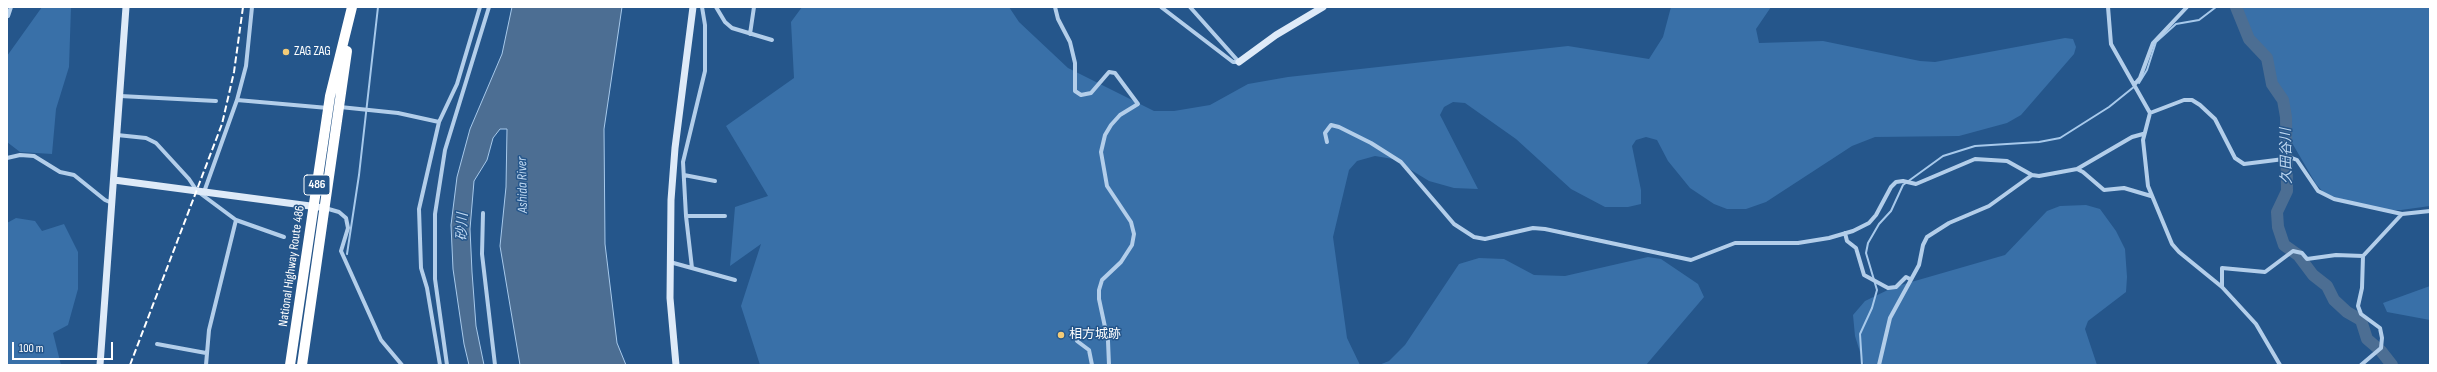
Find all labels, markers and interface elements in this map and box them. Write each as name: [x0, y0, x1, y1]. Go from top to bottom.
place label: ZAG ZAG: [294, 44, 331, 60]
marker: ZAG ZAG: [281, 47, 291, 57]
water label: 久田谷川: [2278, 128, 2296, 184]
water label: Ashida River: [514, 157, 532, 213]
road number: 486: [304, 175, 330, 195]
street label: National Highway Route 486: [276, 204, 308, 328]
water label: 砂川: [454, 213, 472, 241]
place label: 相方城跡: [1069, 327, 1121, 343]
marker: 相方城跡: [1056, 330, 1066, 340]
scale bar: [14, 334, 115, 360]
text: 100 m: [19, 341, 44, 356]

